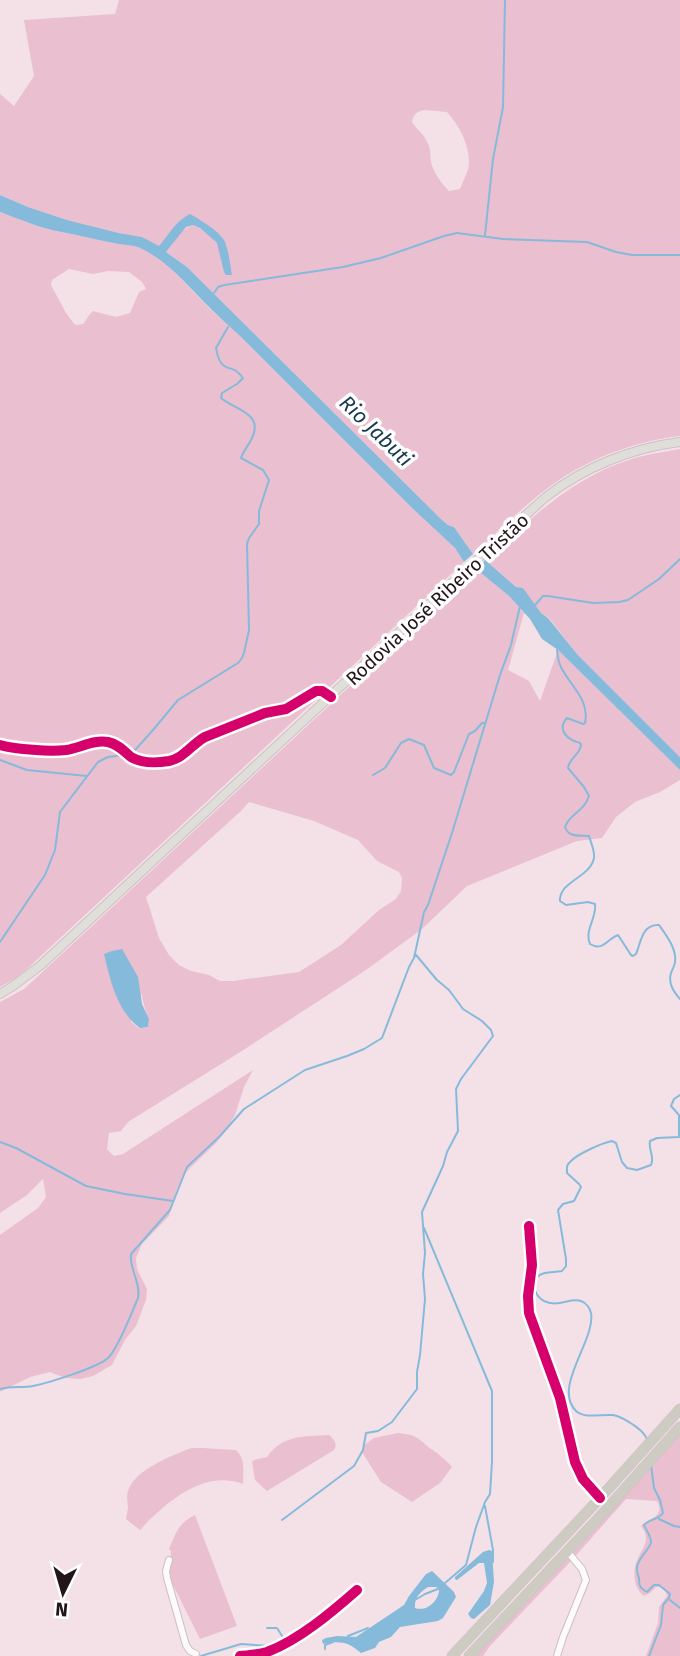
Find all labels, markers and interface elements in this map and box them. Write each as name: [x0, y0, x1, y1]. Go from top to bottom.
water label: Rio Jabuti: [334, 390, 418, 472]
street label: Rodovia José Ribeiro Tristão: [341, 509, 534, 690]
north arrow: [28, 1558, 98, 1628]
text: N: [54, 1597, 69, 1621]

